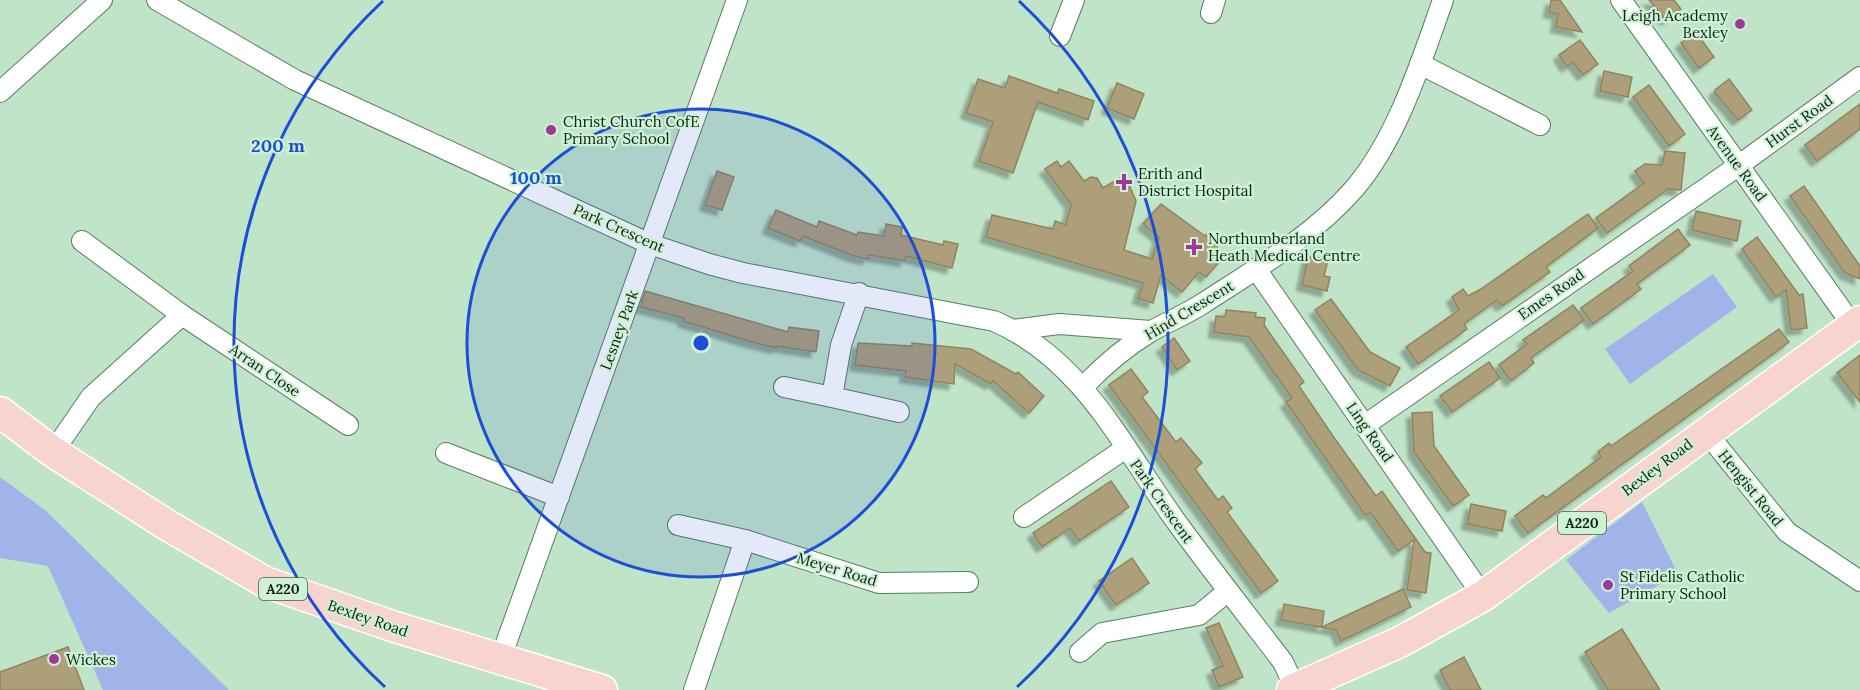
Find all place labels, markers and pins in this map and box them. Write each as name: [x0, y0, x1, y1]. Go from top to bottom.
place label: Leigh Academy Bexley: [1622, 6, 1728, 42]
marker: Leigh Academy Bexley: [1733, 17, 1747, 31]
place label: Christ Church CofE Primary School: [563, 112, 700, 148]
marker: Christ Church CofE Primary School: [544, 123, 558, 137]
place label: Erith and District Hospital: [1138, 164, 1253, 200]
marker: Erith and District Hospital: [1115, 173, 1133, 191]
place label: Northumberland Heath Medical Centre: [1208, 229, 1360, 265]
marker: Northumberland Heath Medical Centre: [1185, 238, 1203, 256]
centre of rings: [691, 333, 711, 353]
place label: St Fidelis Catholic Primary School: [1620, 567, 1745, 603]
marker: St Fidelis Catholic Primary School: [1601, 578, 1615, 592]
place label: Wickes: [66, 650, 116, 669]
marker: Wickes: [47, 652, 61, 666]

